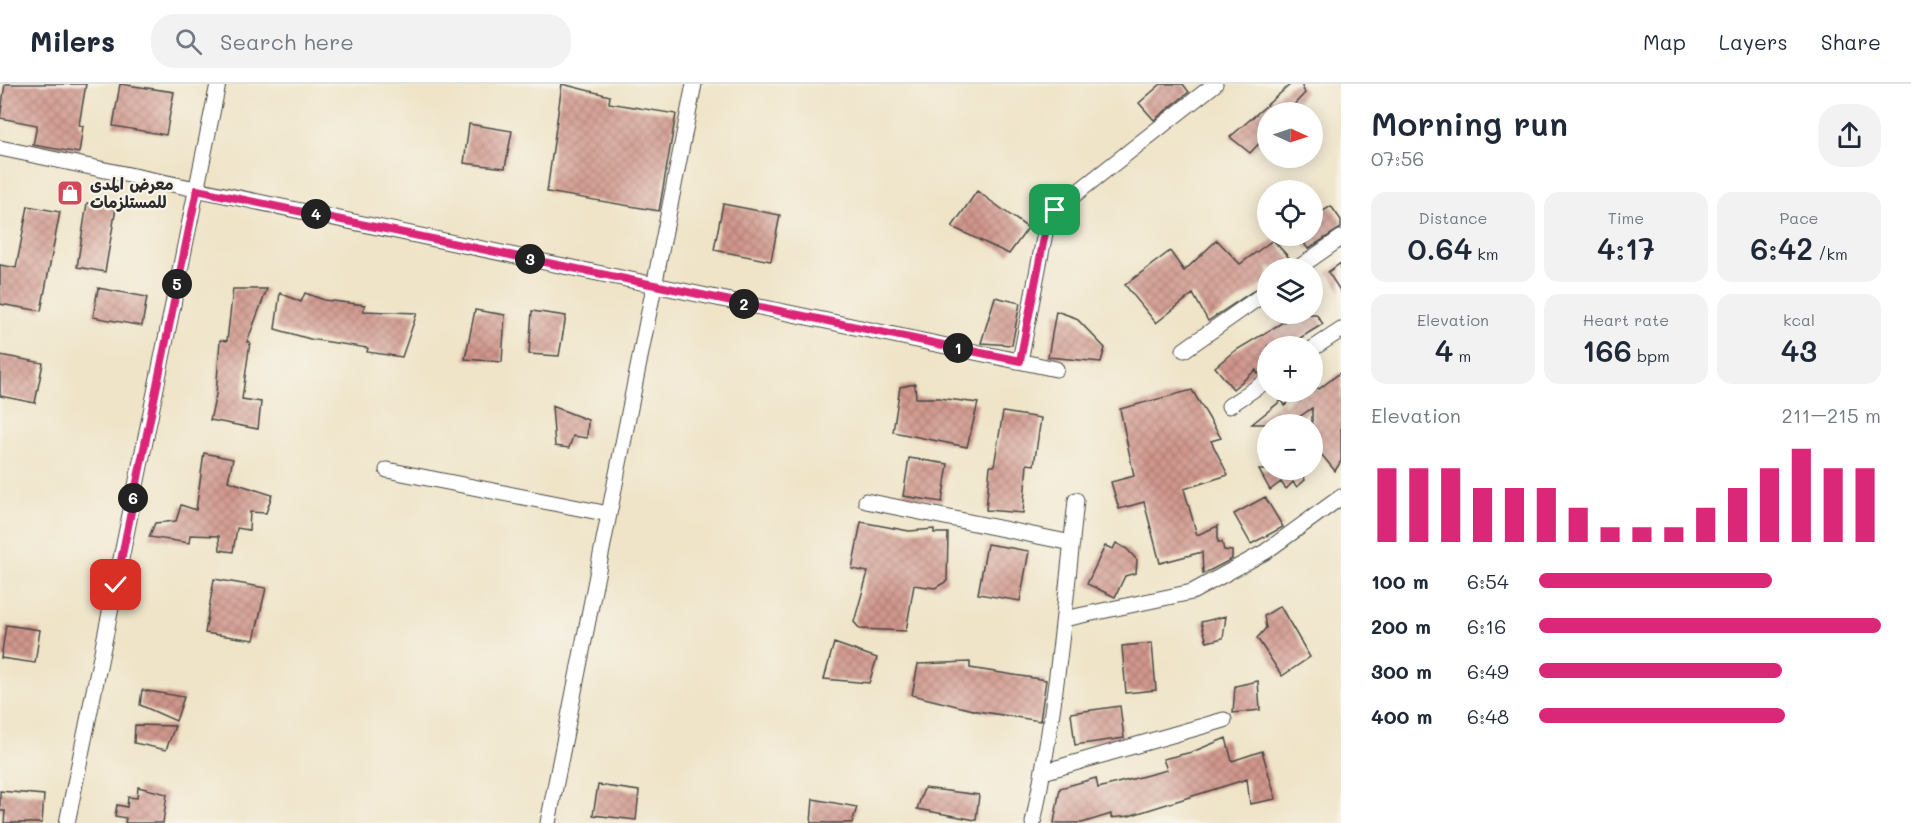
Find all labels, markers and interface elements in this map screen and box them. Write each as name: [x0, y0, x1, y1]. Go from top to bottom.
search box: [151, 14, 571, 68]
text: Milers: [30, 23, 115, 59]
icon: search: [172, 25, 205, 58]
text: Search here: [220, 27, 354, 56]
text: Map: [1643, 28, 1686, 55]
text: Layers: [1719, 28, 1788, 55]
text: Share: [1821, 28, 1881, 55]
text: Morning run: [1371, 101, 1568, 144]
north arrow: [1257, 102, 1323, 168]
map controls: [1257, 102, 1323, 480]
button: share: [1818, 104, 1881, 167]
text: 07:56: [1371, 145, 1424, 171]
place label: معرض المدى للمستلزمات: [90, 173, 173, 212]
shop icon: معرض المدى للمستلزمات: [55, 178, 85, 208]
button: locate: [1257, 180, 1323, 246]
pin: [1029, 184, 1080, 235]
icon: arrive: [1038, 193, 1071, 226]
pin: 4: [301, 199, 331, 229]
text: 4: [311, 203, 321, 224]
text: Distance: [1419, 207, 1487, 228]
text: Time: [1608, 207, 1644, 228]
text: Pace: [1779, 207, 1819, 228]
text: 0.64: [1407, 228, 1472, 268]
text: 4:17: [1597, 228, 1655, 268]
text: 6:42: [1750, 228, 1813, 268]
text: km: [1472, 243, 1499, 264]
text: /km: [1813, 243, 1848, 264]
pin: 3: [515, 244, 545, 274]
text: 3: [525, 248, 535, 269]
button: layers: [1257, 258, 1323, 324]
pin: 5: [162, 269, 192, 299]
text: 5: [172, 273, 182, 294]
pin: 2: [729, 289, 759, 319]
text: 2: [740, 293, 748, 314]
text: Elevation: [1417, 309, 1489, 330]
text: Heart rate: [1583, 309, 1669, 330]
text: kcal: [1783, 309, 1815, 330]
text: 4: [1435, 330, 1453, 370]
text: 166: [1582, 330, 1632, 370]
text: 43: [1781, 330, 1817, 370]
pin: 1: [943, 333, 973, 363]
button: +: [1257, 336, 1323, 402]
text: 1: [954, 337, 962, 358]
text: m: [1453, 345, 1471, 366]
text: bpm: [1632, 345, 1670, 366]
text: Elevation: [1371, 402, 1461, 428]
text: 211–215 m: [1782, 402, 1881, 428]
button: −: [1257, 414, 1323, 480]
pin: 6: [118, 483, 148, 513]
text: 6: [128, 487, 138, 508]
pin: [90, 559, 141, 610]
icon: check: [99, 568, 132, 601]
text: 100 m: [1371, 568, 1429, 594]
text: 6:54: [1467, 568, 1509, 594]
text: 200 m: [1371, 613, 1431, 639]
text: 6:16: [1467, 613, 1506, 639]
text: 300 m: [1371, 658, 1432, 684]
text: 6:49: [1467, 658, 1509, 684]
text: 400 m: [1371, 703, 1432, 729]
text: 6:48: [1467, 703, 1509, 729]

